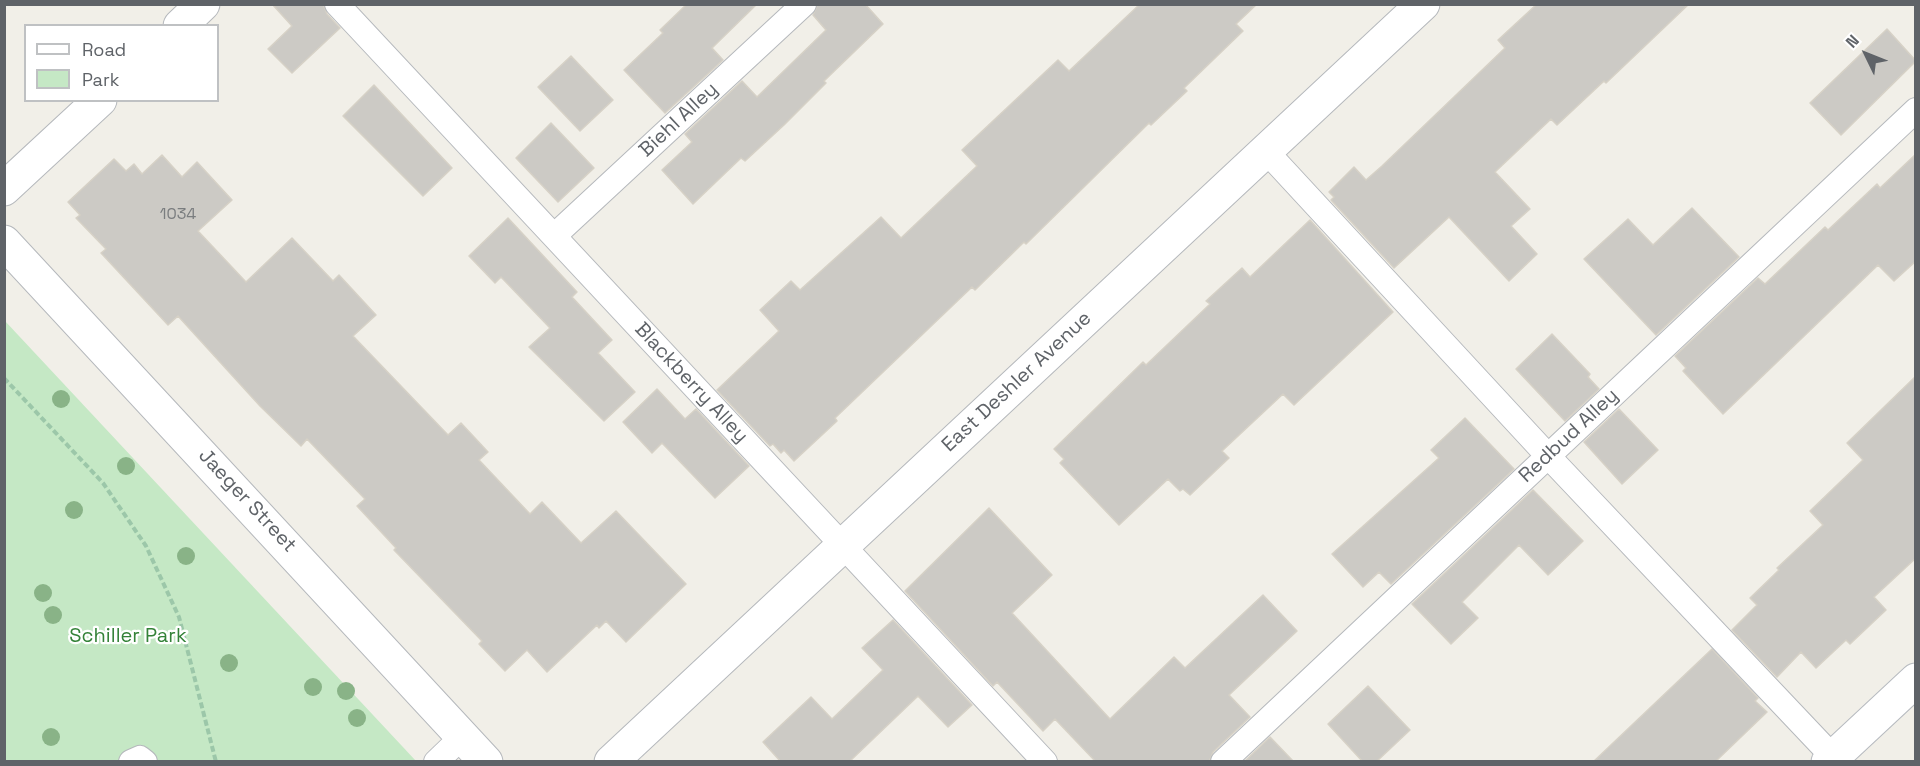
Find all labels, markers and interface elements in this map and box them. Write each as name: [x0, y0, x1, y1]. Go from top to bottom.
legend: [24, 24, 219, 102]
north arrow: [1836, 24, 1896, 84]
text: N: [1841, 30, 1864, 52]
text: Road: [82, 38, 126, 61]
text: Park: [82, 68, 119, 91]
street label: Biehl Alley: [635, 78, 723, 162]
house number: 1034: [160, 205, 196, 225]
street label: East Deshler Avenue: [937, 307, 1097, 457]
street label: Blackberry Alley: [629, 318, 753, 448]
street label: Redbud Alley: [1514, 384, 1624, 488]
street label: Jaeger Street: [193, 444, 301, 558]
park label: Schiller Park: [69, 625, 187, 649]

